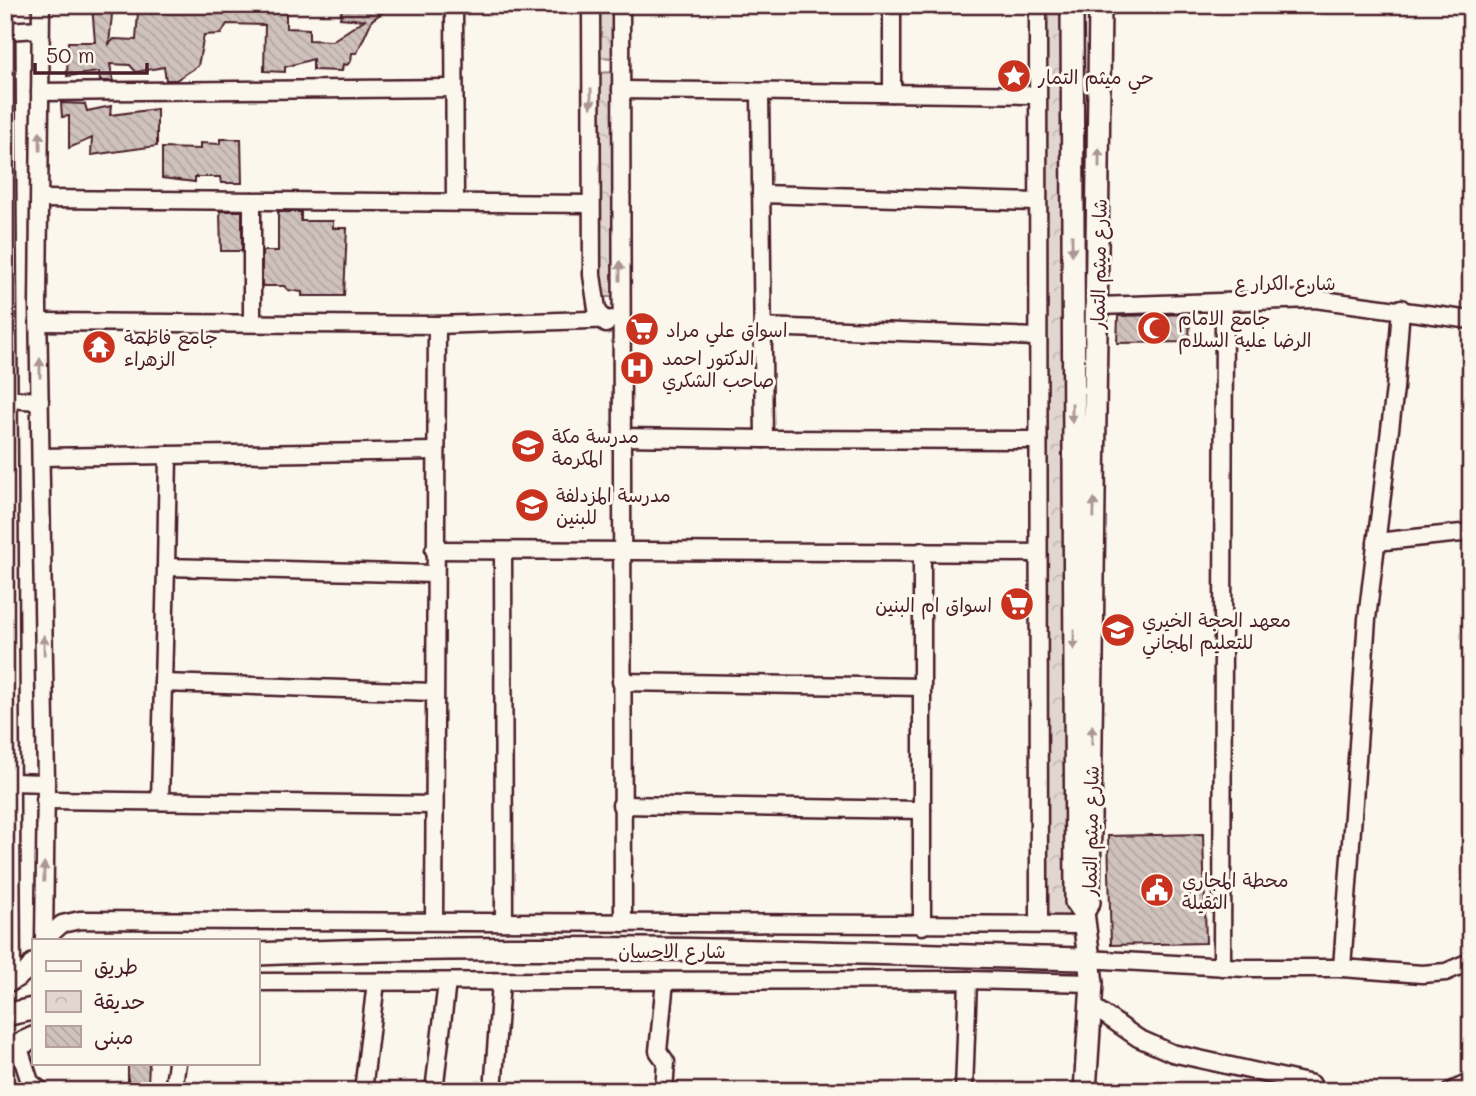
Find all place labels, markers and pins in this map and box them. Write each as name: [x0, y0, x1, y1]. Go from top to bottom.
place icon: حي ميثم التمار: [995, 57, 1033, 95]
place label: حي ميثم التمار: [1037, 64, 1154, 94]
place label: جامع الامام الرضا عليه السلام: [1178, 305, 1311, 355]
mosque icon: جامع الامام الرضا عليه السلام: [1135, 309, 1173, 347]
supermarket icon: اسواق علي مراد: [623, 310, 661, 348]
place label: اسواق علي مراد: [666, 317, 788, 347]
place label: جامع فاطمة الزهراء: [124, 324, 218, 371]
temple icon: جامع فاطمة الزهراء: [80, 328, 118, 366]
place label: الدكتور احمد صاحب الشكري: [662, 345, 774, 395]
hospital icon: الدكتور احمد صاحب الشكري: [618, 349, 656, 387]
place label: مدرسة مكة المكرمة: [552, 423, 639, 470]
school or university icon: مدرسة مكة المكرمة: [509, 427, 547, 465]
place label: مدرسة المزدلفة للبنين: [556, 482, 671, 529]
school or university icon: مدرسة المزدلفة للبنين: [513, 486, 551, 524]
supermarket icon: اسواق ام البنين: [998, 585, 1036, 623]
place label: اسواق ام البنين: [875, 592, 992, 620]
place label: معهد الحجة الخيري للتعليم المجاني: [1142, 607, 1291, 659]
school or university icon: معهد الحجة الخيري للتعليم المجاني: [1099, 611, 1137, 649]
place label: محطة المجاري الثقيلة: [1182, 867, 1288, 914]
public building icon: محطة المجاري الثقيلة: [1138, 871, 1176, 909]

